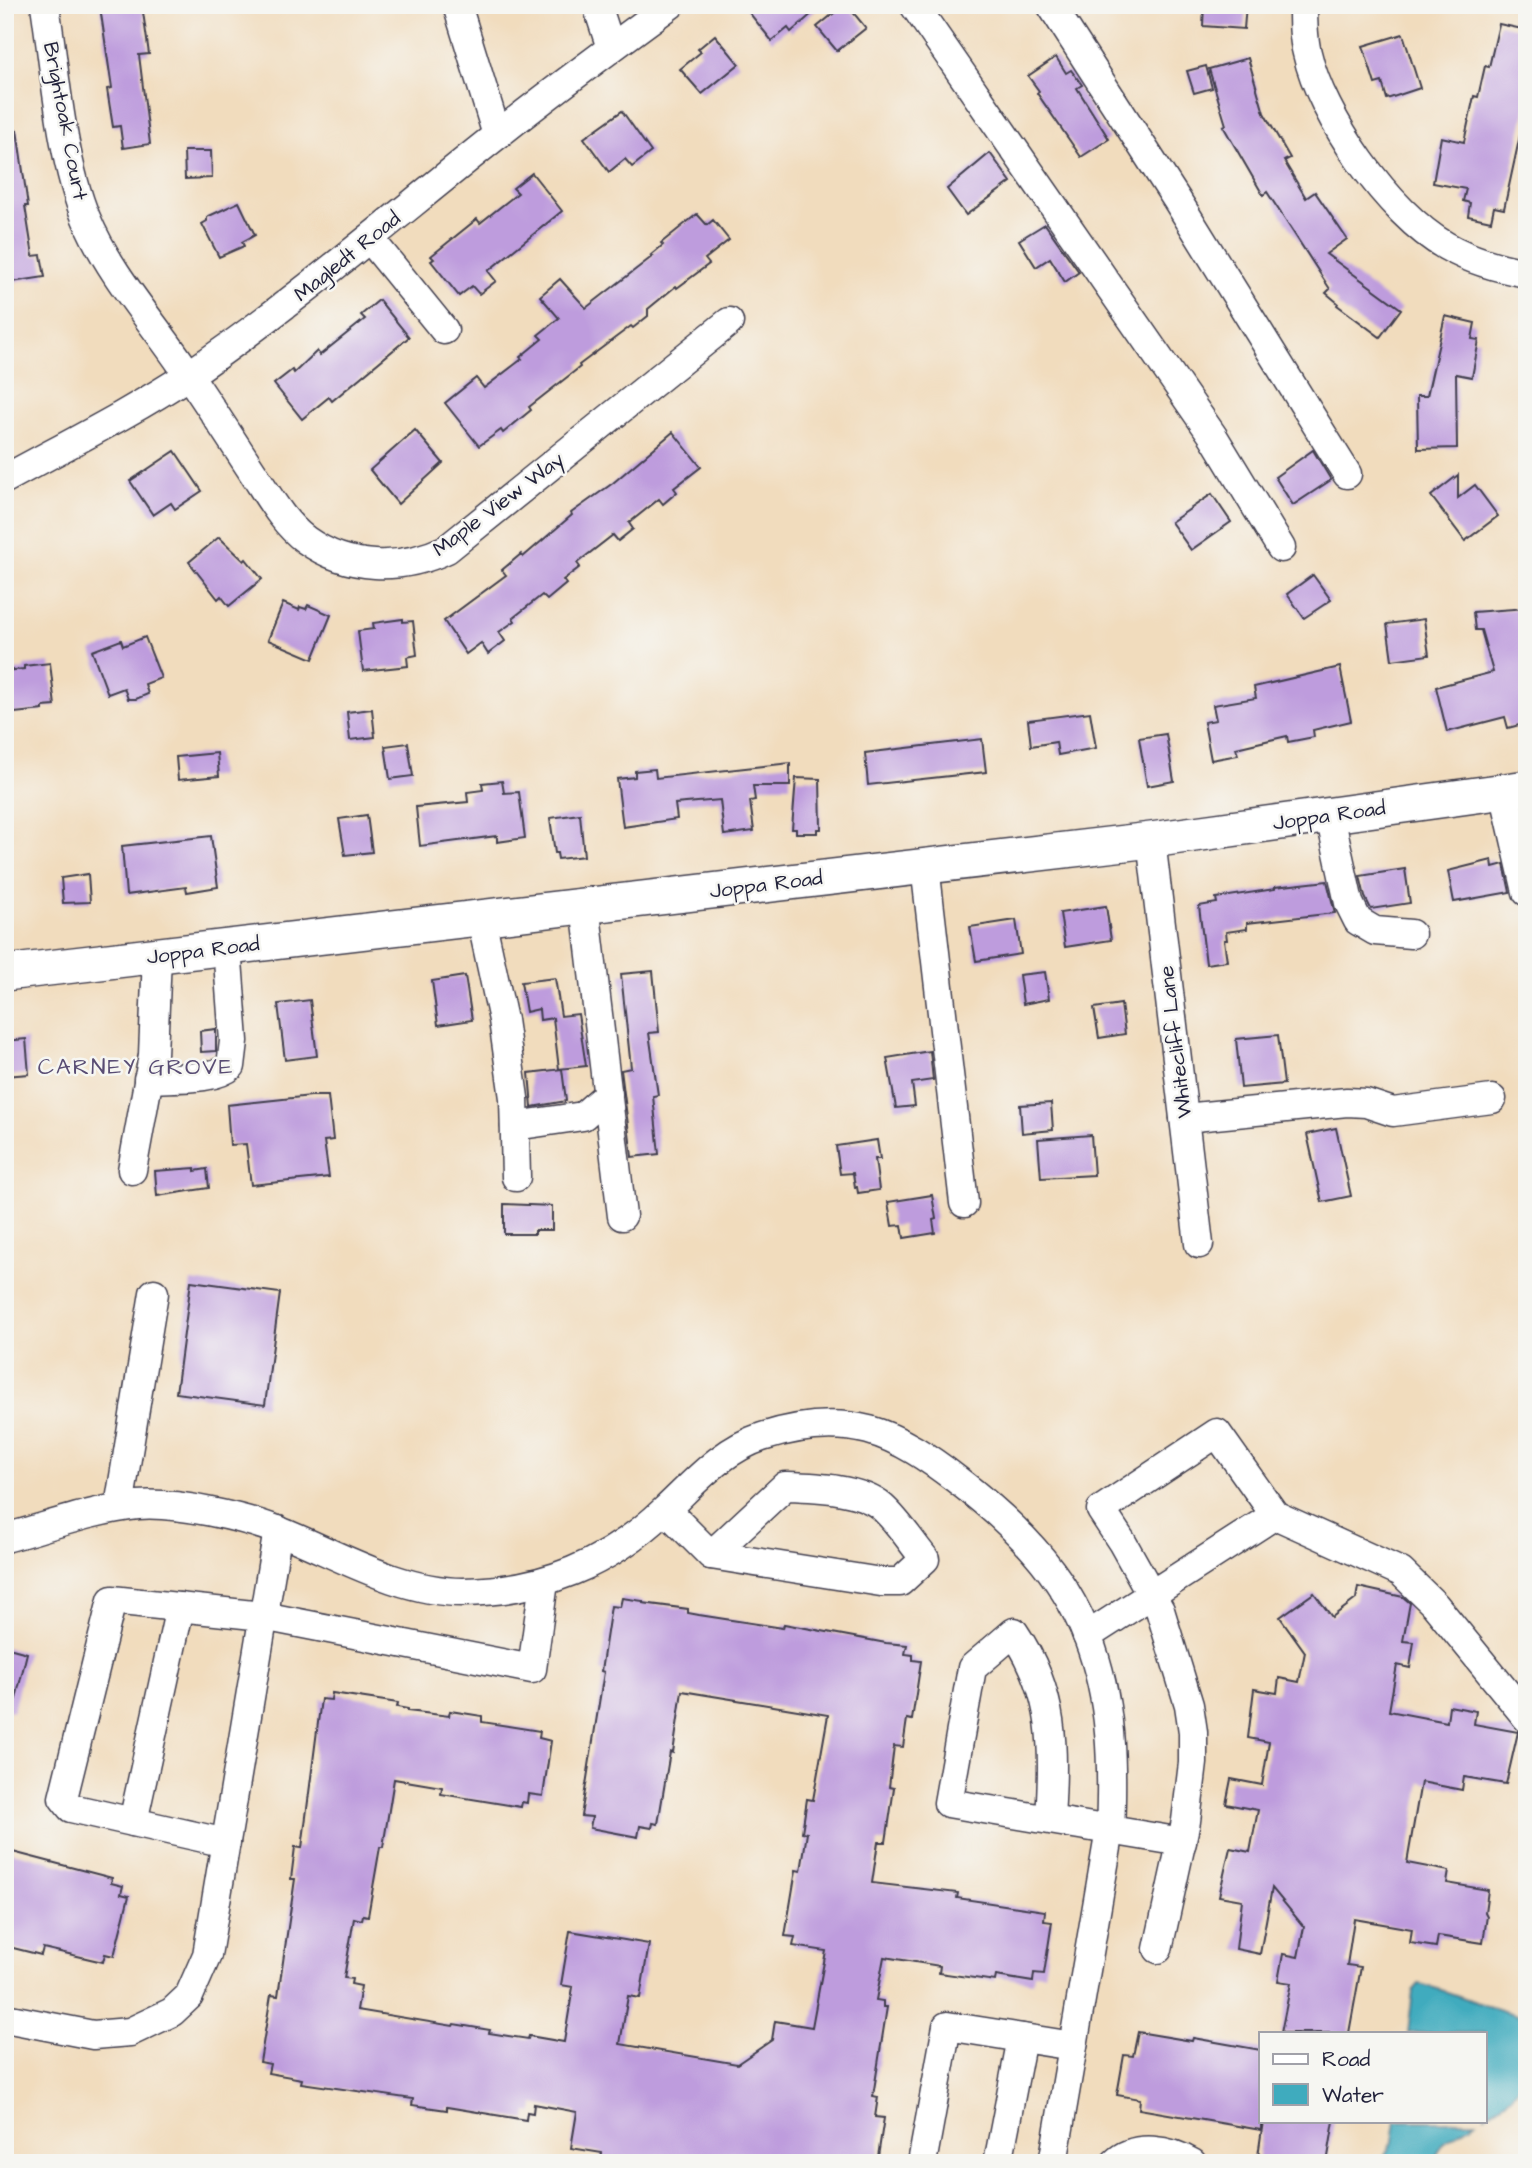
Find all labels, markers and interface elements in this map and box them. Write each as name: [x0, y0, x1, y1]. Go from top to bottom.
street label: Brightoak Court: [34, 39, 95, 204]
street label: Magledt Road: [288, 204, 408, 310]
street label: Maple View Way: [427, 445, 572, 565]
street label: Joppa Road: [1271, 793, 1388, 839]
street label: Joppa Road: [708, 863, 825, 907]
street label: Joppa Road: [145, 929, 262, 973]
street label: Whitecliff Lane: [1152, 964, 1199, 1120]
district label: CARNEY GROVE: [38, 1051, 234, 1083]
legend: [1259, 2032, 1486, 2122]
text: Road: [1322, 2045, 1370, 2074]
text: Water: [1322, 2081, 1384, 2110]

